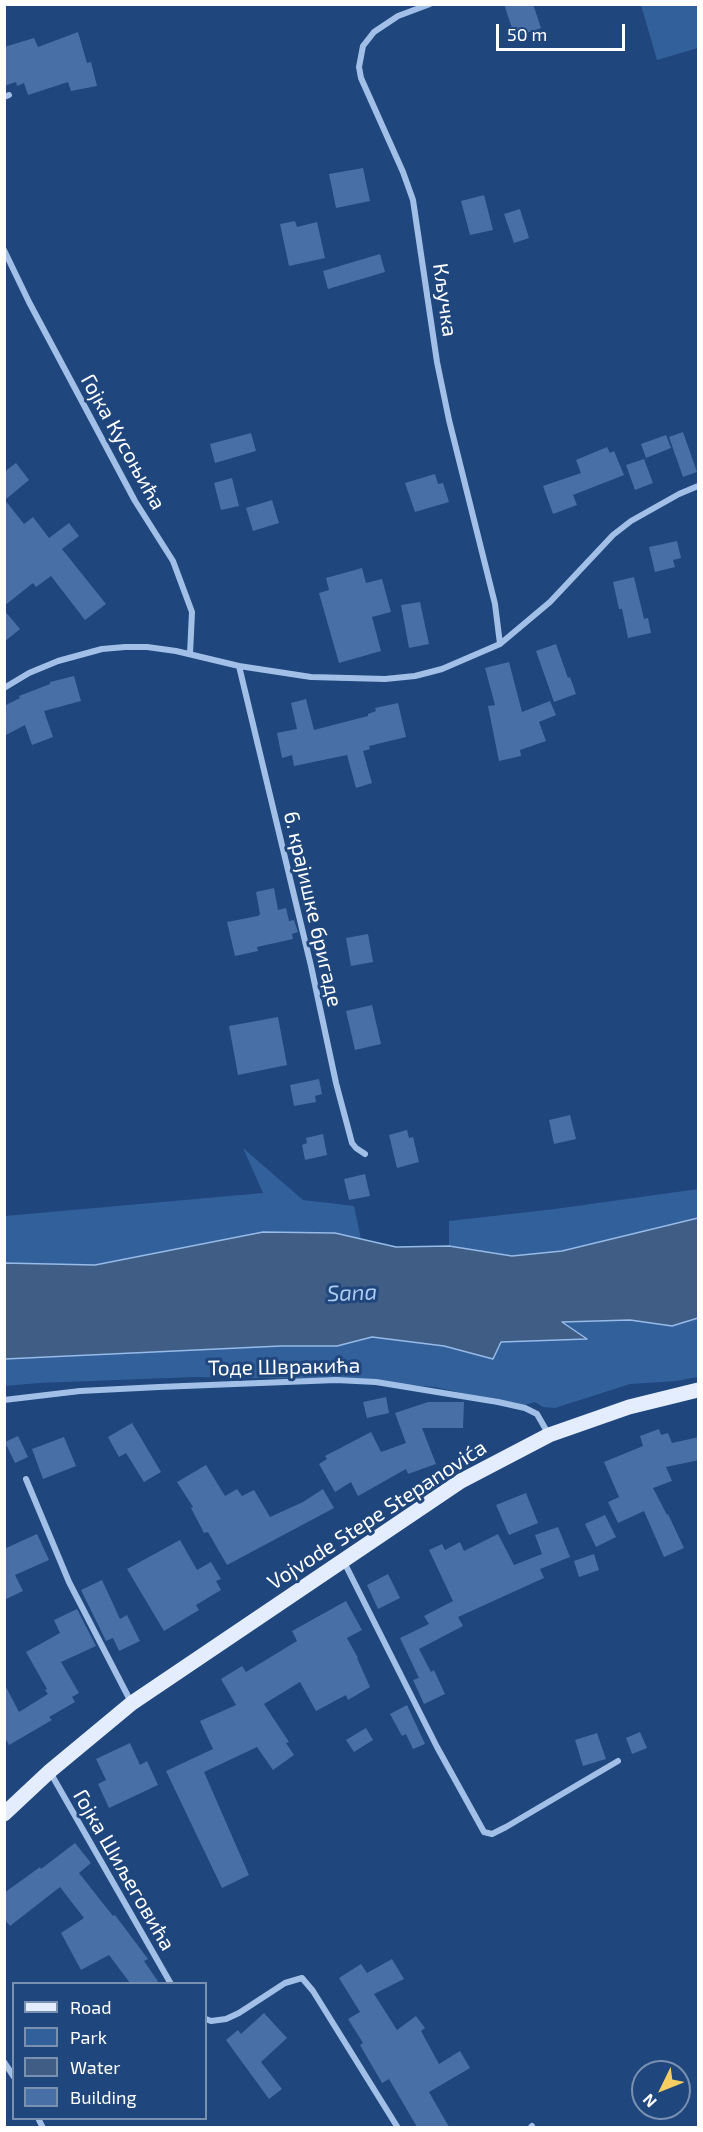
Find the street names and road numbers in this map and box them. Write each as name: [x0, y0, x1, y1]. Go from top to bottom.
street label: Кључка: [427, 262, 463, 338]
street label: Гојка Кусоњића: [75, 370, 171, 514]
street label: 6. крајишке бригаде: [278, 809, 348, 1009]
street label: Тоде Швракића: [208, 1353, 360, 1381]
street label: Vojvode Stepe Stepanovića: [263, 1435, 491, 1595]
street label: Гојка Шиљеговића: [68, 1785, 180, 1955]

